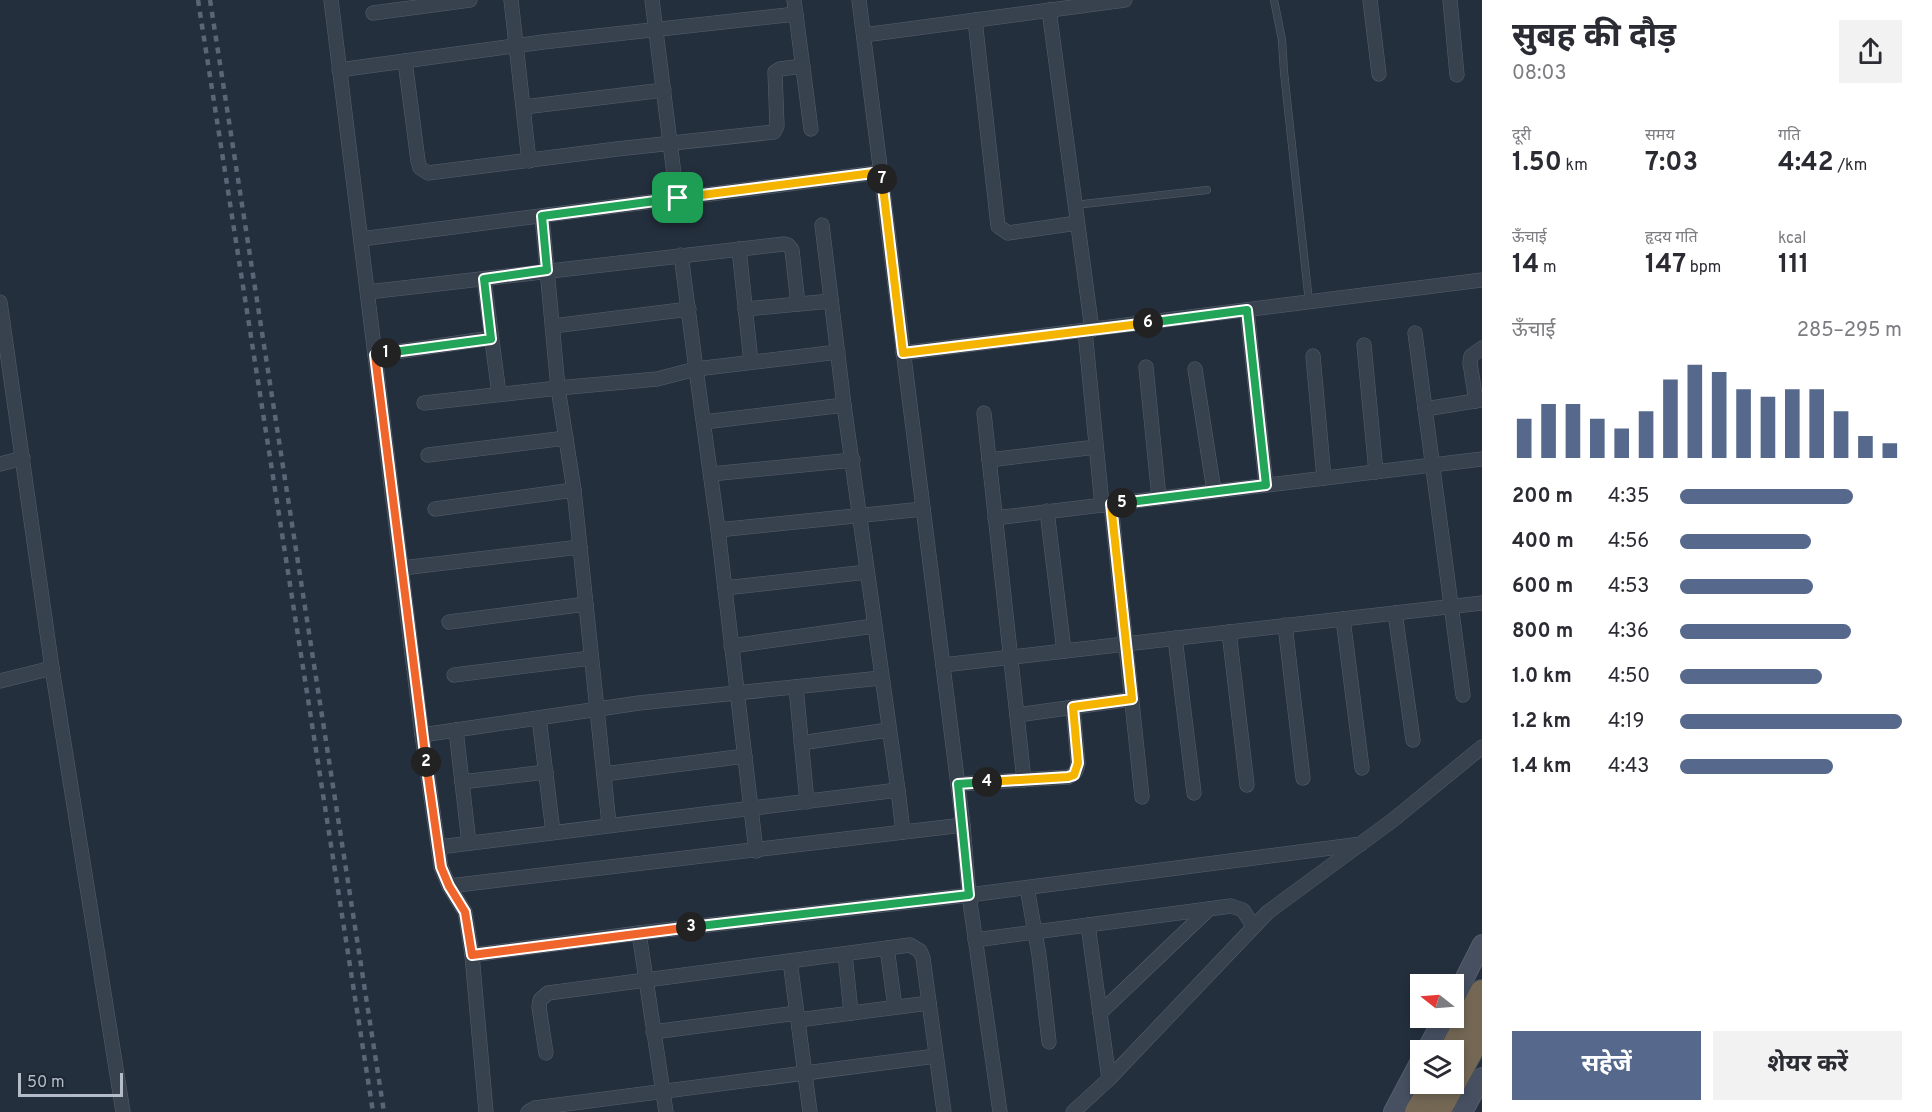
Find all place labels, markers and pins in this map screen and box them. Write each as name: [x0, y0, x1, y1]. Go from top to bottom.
pin: 7: [867, 164, 897, 194]
pin: [652, 172, 703, 223]
pin: 6: [1133, 308, 1163, 338]
pin: 1: [371, 338, 401, 368]
pin: 5: [1107, 488, 1137, 518]
pin: 2: [411, 747, 441, 777]
pin: 4: [972, 767, 1002, 797]
pin: 3: [676, 912, 706, 942]

